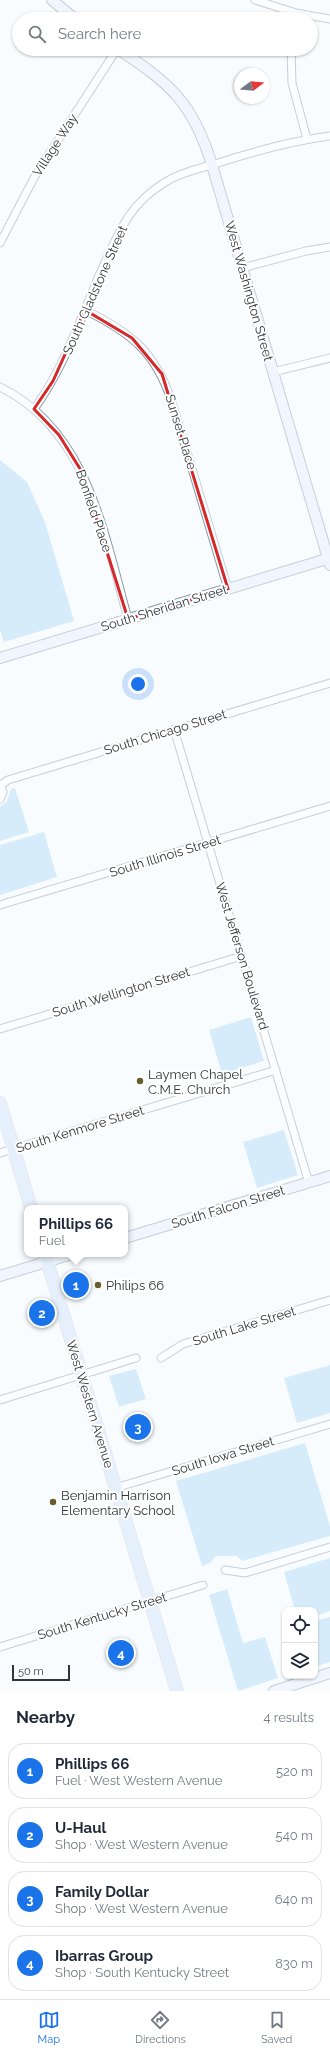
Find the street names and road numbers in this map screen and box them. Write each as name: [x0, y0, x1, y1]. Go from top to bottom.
street label: Village Way: [29, 111, 81, 179]
street label: West Washington Street: [222, 219, 276, 363]
street label: South Gladstone Street: [60, 223, 130, 357]
street label: Sunset Place: [162, 392, 200, 472]
street label: Bonfield Place: [73, 468, 115, 555]
street label: South Sheridan Street: [99, 581, 230, 634]
street label: South Chicago Street: [102, 706, 229, 758]
street label: South Illinois Street: [108, 832, 223, 880]
street label: West Jefferson Boulevard: [212, 880, 272, 1032]
street label: South Wellington Street: [50, 964, 192, 1020]
street label: South Kenmore Street: [14, 1102, 146, 1156]
street label: South Falcon Street: [169, 1182, 287, 1231]
street label: South Lake Street: [191, 1303, 298, 1349]
street label: West Western Avenue: [63, 1338, 117, 1470]
street label: South Iowa Street: [170, 1433, 277, 1479]
street label: South Kentucky Street: [36, 1589, 169, 1643]

